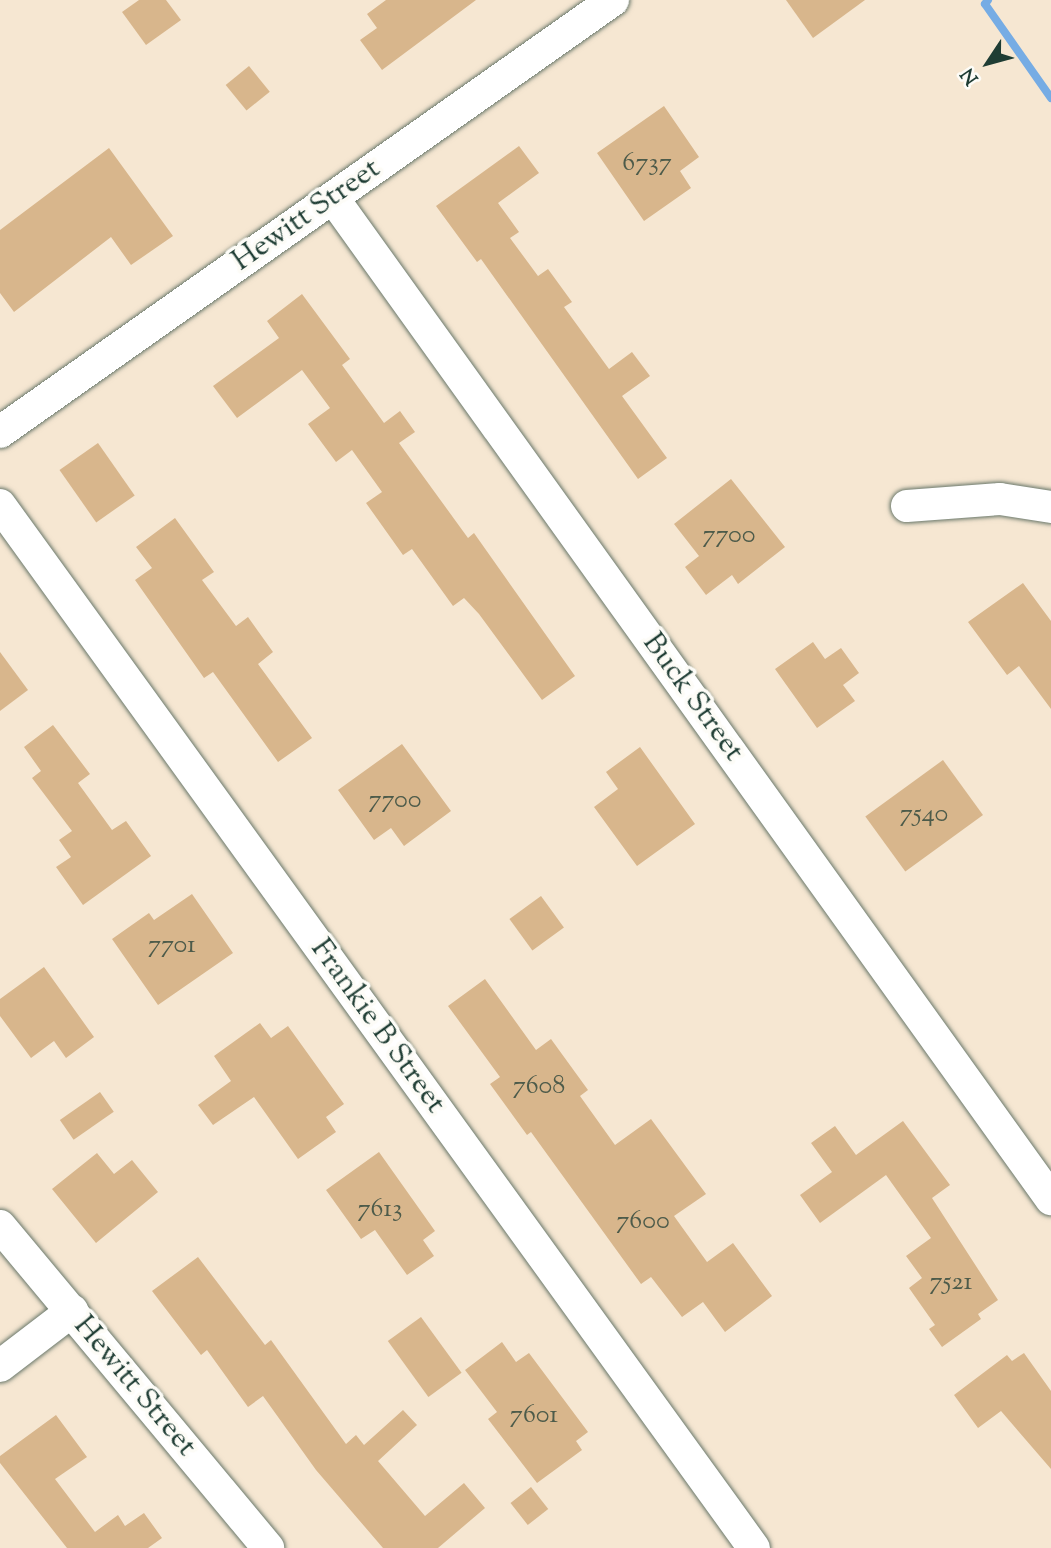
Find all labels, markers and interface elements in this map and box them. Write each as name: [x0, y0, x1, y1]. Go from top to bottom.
north arrow: [953, 28, 1023, 98]
text: N: [955, 62, 986, 90]
house number: 6737: [622, 148, 672, 180]
street label: Hewitt Street: [226, 152, 388, 280]
house number: 7700: [702, 520, 756, 552]
street label: Buck Street: [633, 627, 751, 769]
house number: 7700: [368, 785, 422, 817]
house number: 7540: [900, 799, 948, 831]
house number: 7701: [148, 930, 196, 962]
street label: Frankie B Street: [302, 933, 452, 1121]
house number: 7608: [513, 1071, 565, 1103]
house number: 7613: [357, 1194, 403, 1226]
house number: 7600: [616, 1206, 670, 1238]
house number: 7521: [930, 1267, 972, 1299]
street label: Hewitt Street: [65, 1309, 203, 1465]
house number: 7601: [510, 1400, 558, 1432]

